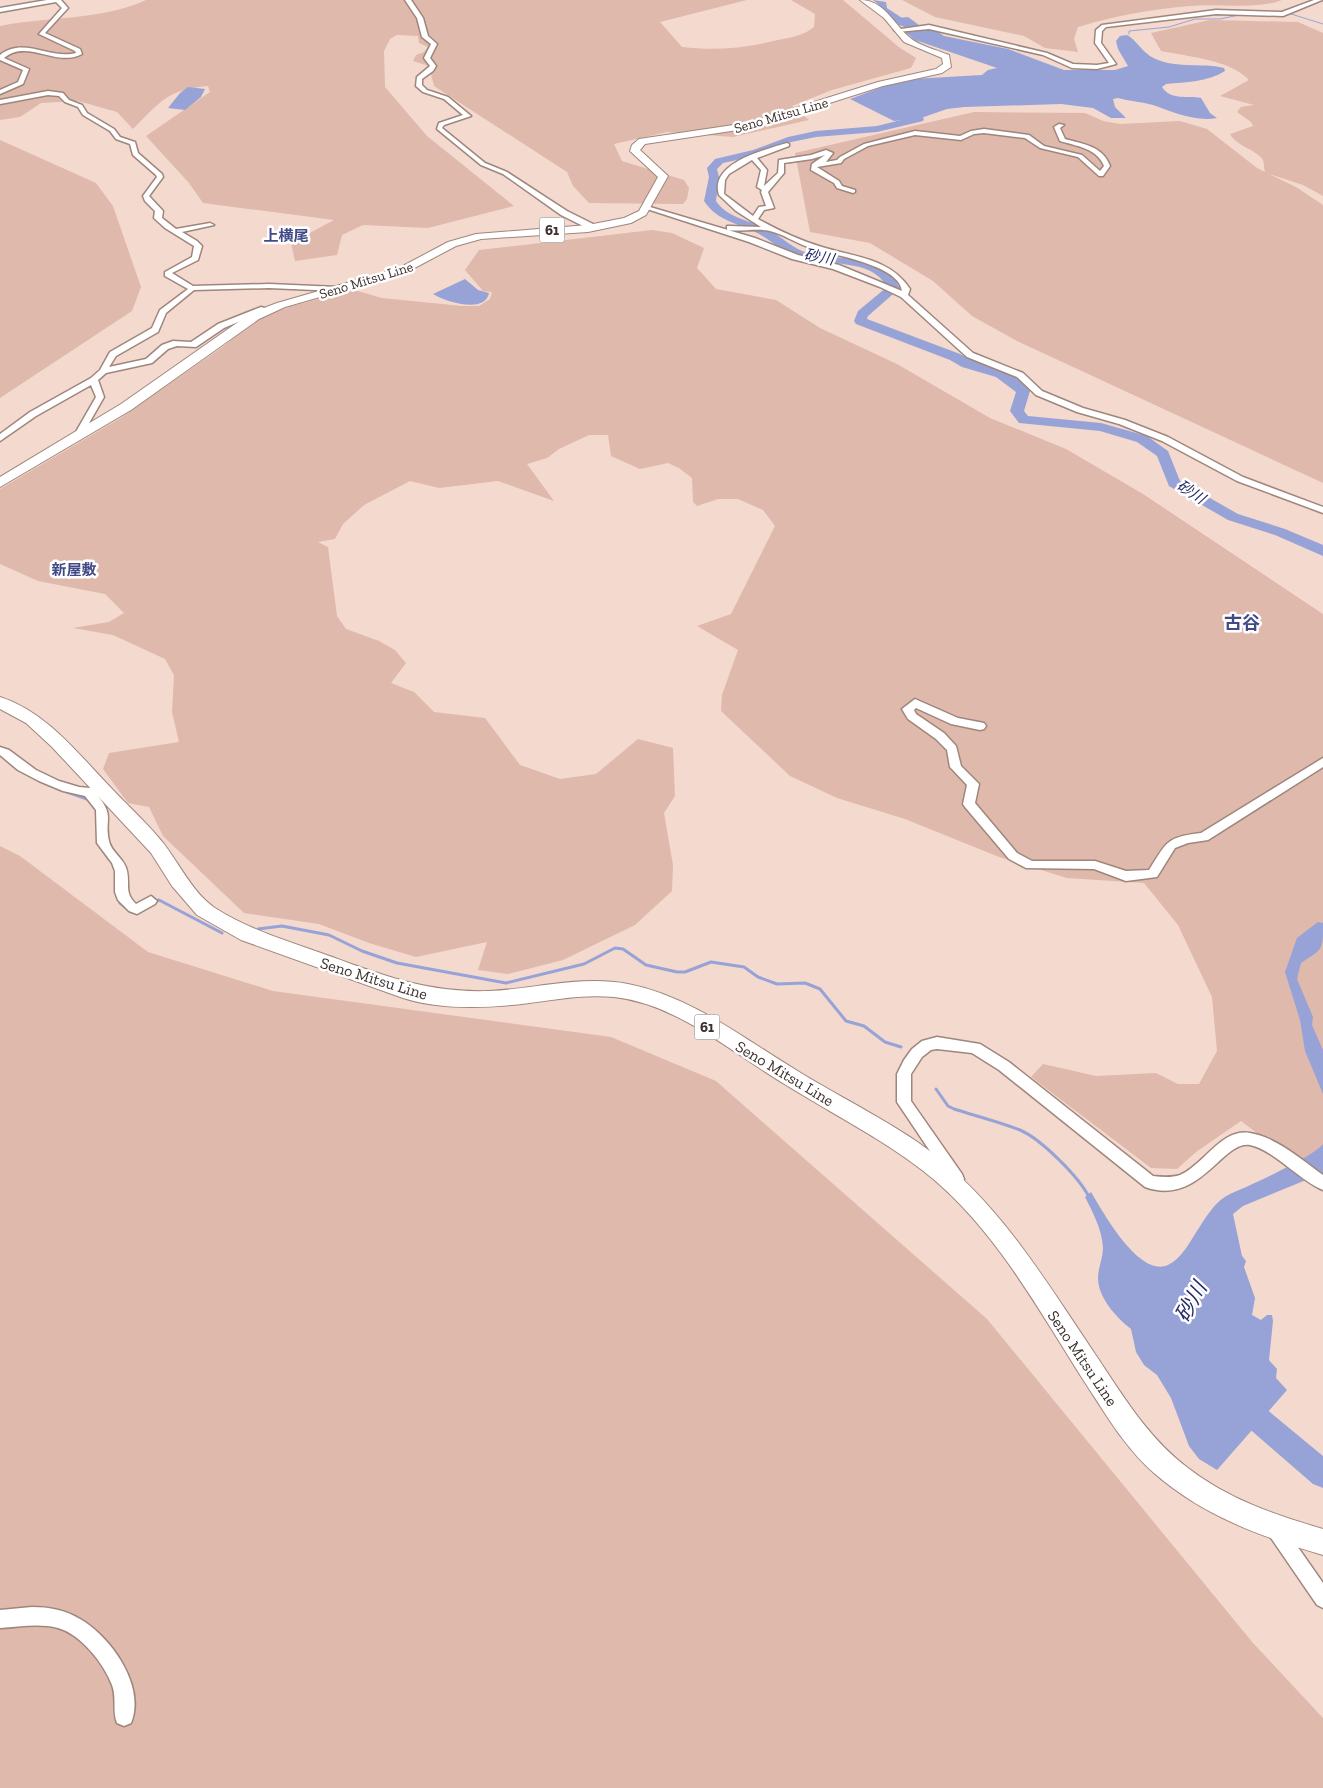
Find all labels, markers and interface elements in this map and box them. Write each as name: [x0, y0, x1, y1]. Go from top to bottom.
street label: Seno Mitsu Line: [732, 94, 831, 137]
road number: 61: [540, 218, 564, 242]
district label: 上横尾: [263, 227, 309, 245]
water label: 砂川: [803, 246, 837, 269]
street label: Seno Mitsu Line: [317, 258, 416, 303]
water label: 砂川: [1174, 476, 1210, 509]
district label: 新屋敷: [51, 561, 97, 579]
district label: 古谷: [1224, 612, 1260, 634]
street label: Seno Mitsu Line: [318, 953, 430, 1004]
road number: 61: [694, 1014, 720, 1040]
street label: Seno Mitsu Line: [732, 1037, 837, 1110]
water label: 砂川: [1169, 1276, 1213, 1326]
street label: Seno Mitsu Line: [1044, 1307, 1122, 1410]

